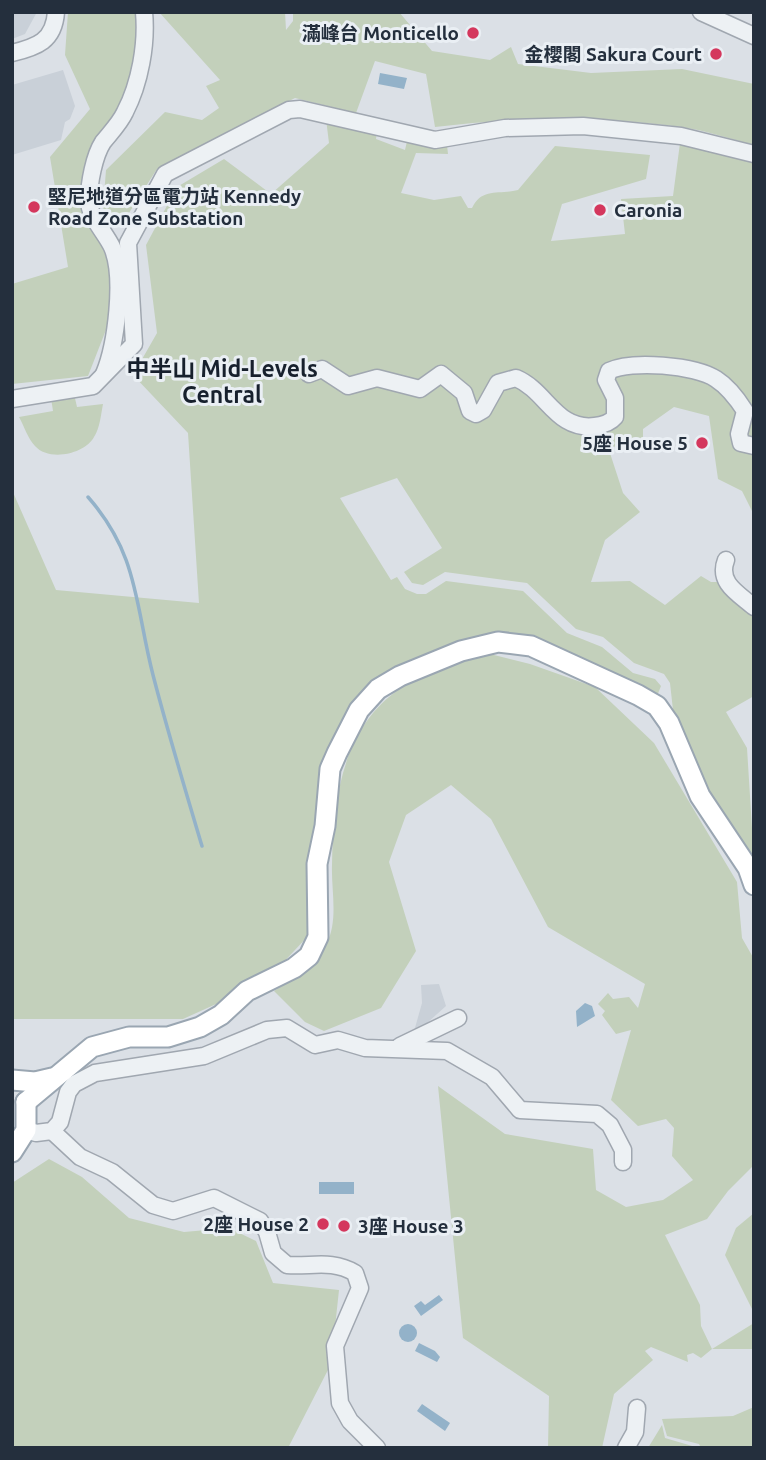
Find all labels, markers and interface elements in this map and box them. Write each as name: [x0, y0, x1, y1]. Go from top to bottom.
place label: 滿峰台 Monticello: [302, 22, 459, 44]
marker: 滿峰台 Monticello: [465, 25, 481, 41]
place label: 金櫻閣 Sakura Court: [525, 43, 702, 65]
marker: 金櫻閣 Sakura Court: [708, 46, 724, 62]
place label: 堅尼地道分區電力站 Kennedy Road Zone Substation: [48, 185, 301, 229]
marker: 堅尼地道分區電力站 Kennedy Road Zone Substation: [26, 199, 42, 215]
place label: Caronia: [614, 199, 682, 221]
marker: Caronia: [592, 202, 608, 218]
district label: 中半山 Mid-Levels Central: [126, 356, 318, 407]
place label: 5座 House 5: [582, 432, 688, 454]
marker: 5座 House 5: [694, 435, 710, 451]
place label: 2座 House 2: [203, 1213, 309, 1235]
place label: 3座 House 3: [358, 1215, 464, 1237]
marker: 2座 House 2: [315, 1216, 331, 1232]
marker: 3座 House 3: [336, 1218, 352, 1234]

